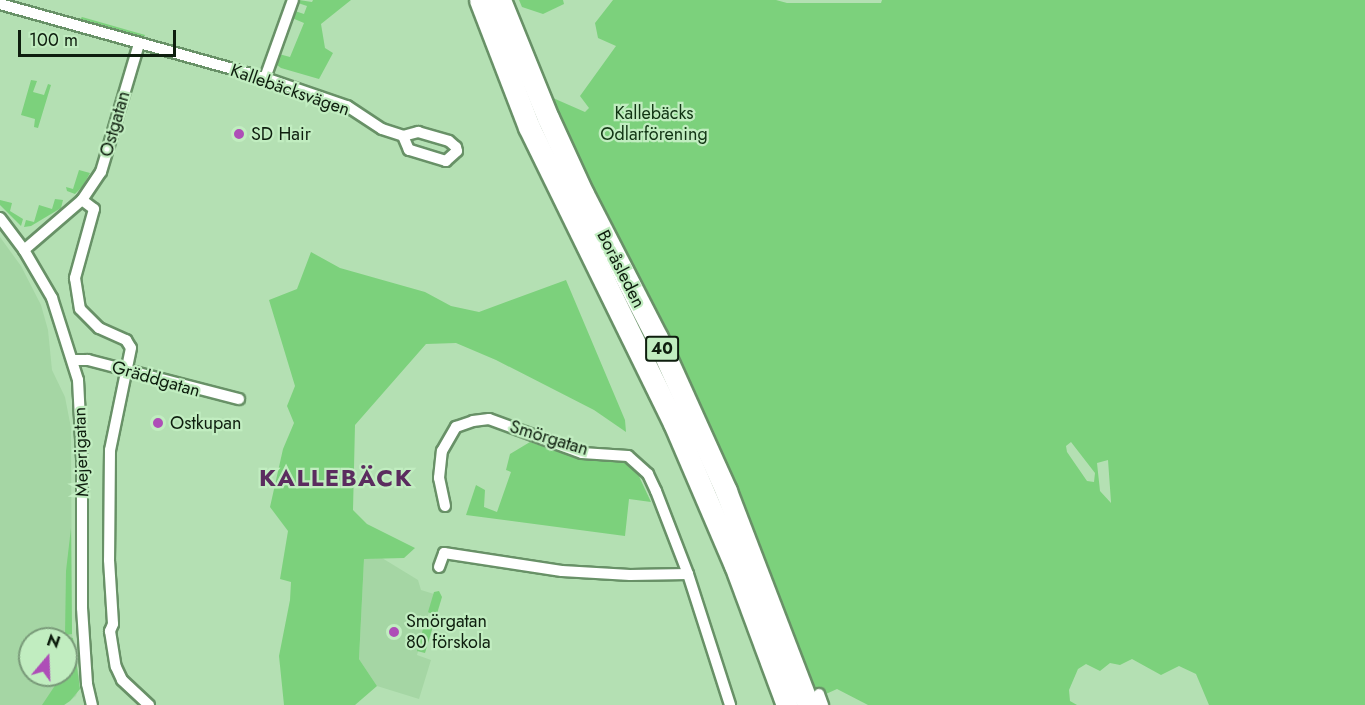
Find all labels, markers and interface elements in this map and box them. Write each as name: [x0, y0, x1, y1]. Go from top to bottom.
scale bar: [21, 18, 178, 56]
text: 100 m: [29, 27, 78, 53]
street label: Kallebäcksvägen: [228, 59, 352, 121]
street label: Ostgatan: [95, 89, 135, 159]
park label: Kallebäcks Odlarförening: [600, 103, 708, 146]
place label: SD Hair: [251, 123, 311, 145]
marker: SD Hair: [232, 127, 246, 141]
street label: Boråsleden: [592, 226, 650, 312]
road number: 40: [644, 336, 680, 362]
street label: Gräddgatan: [109, 356, 203, 402]
street label: Mejerigatan: [69, 407, 93, 497]
place label: Ostkupan: [170, 412, 241, 434]
marker: Ostkupan: [151, 416, 165, 430]
street label: Smörgatan: [507, 416, 591, 460]
district label: KALLEBÄCK: [259, 464, 413, 492]
place label: Smörgatan 80 förskola: [406, 611, 491, 654]
marker: Smörgatan 80 förskola: [387, 625, 401, 639]
north arrow: [18, 627, 78, 687]
text: N: [44, 628, 63, 654]

